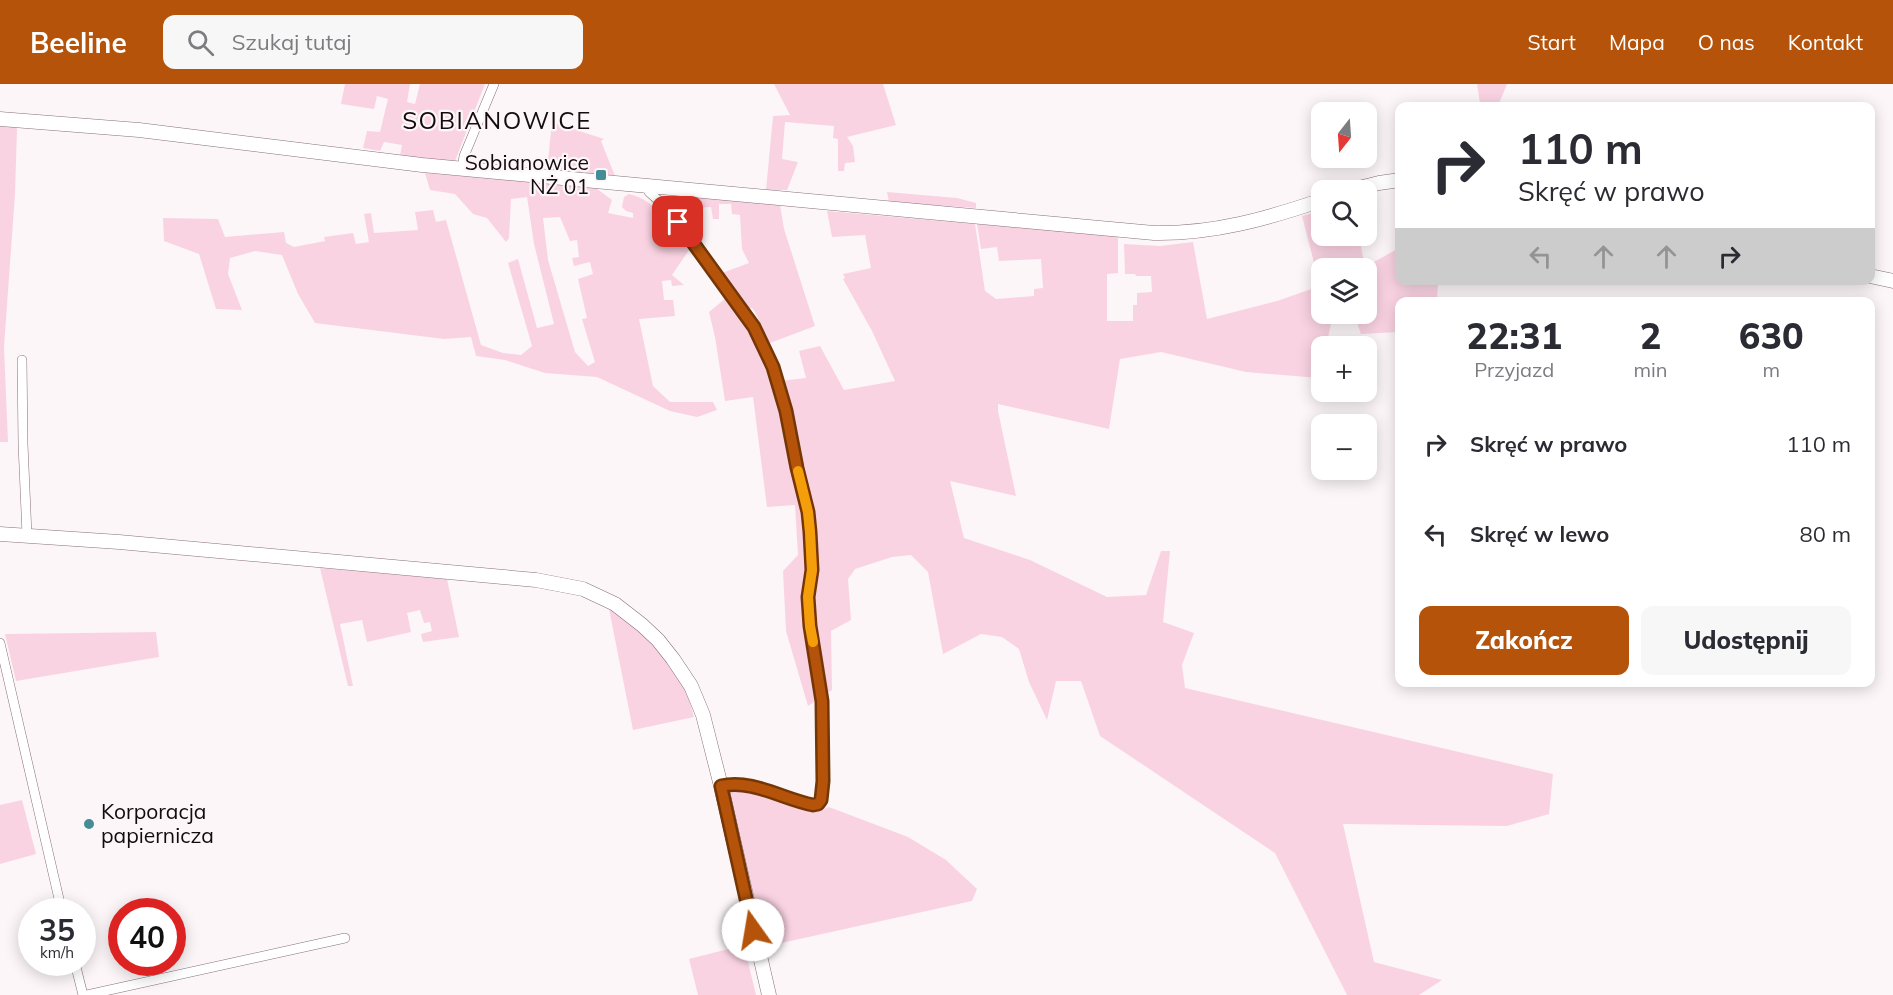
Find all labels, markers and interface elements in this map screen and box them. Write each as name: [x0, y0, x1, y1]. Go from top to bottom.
search box: [163, 15, 583, 69]
text: Beeline: [30, 25, 127, 60]
icon: search: [184, 26, 217, 59]
text: Szukaj tutaj: [232, 28, 352, 56]
text: Start: [1527, 29, 1576, 55]
text: Mapa: [1609, 29, 1665, 55]
text: O nas: [1698, 29, 1755, 55]
text: Kontakt: [1788, 29, 1863, 55]
north arrow: [1311, 102, 1377, 168]
map controls: [1311, 102, 1377, 480]
district label: SOBIANOWICE: [402, 105, 592, 135]
text: 110 m: [1518, 122, 1643, 175]
icon: right: [1419, 126, 1497, 204]
place label: Sobianowice NŻ 01: [465, 149, 589, 199]
marker: Sobianowice NŻ 01: [594, 168, 608, 182]
text: Skręć w prawo: [1518, 174, 1705, 208]
button: search: [1311, 180, 1377, 246]
pin: [652, 196, 703, 247]
icon: arrive: [661, 205, 694, 238]
icon: left: [1524, 240, 1557, 273]
icon: ahead: [1587, 240, 1620, 273]
icon: ahead: [1650, 240, 1683, 273]
icon: right: [1713, 240, 1746, 273]
button: layers: [1311, 258, 1377, 324]
text: 22:31: [1466, 313, 1562, 358]
text: 2: [1640, 313, 1661, 358]
text: 630: [1739, 313, 1804, 358]
button: +: [1311, 336, 1377, 402]
text: Przyjazd: [1474, 357, 1554, 382]
text: min: [1633, 357, 1668, 382]
text: m: [1762, 357, 1780, 382]
button: −: [1311, 414, 1377, 480]
icon: right: [1419, 428, 1452, 461]
text: Skręć w prawo: [1470, 430, 1627, 458]
text: 110 m: [1786, 430, 1851, 458]
icon: left: [1419, 518, 1452, 551]
text: Skręć w lewo: [1470, 520, 1609, 548]
text: 80 m: [1800, 520, 1851, 548]
button: Zakończ: [1419, 606, 1629, 675]
button: Udostępnij: [1641, 606, 1851, 675]
place label: Korporacja papiernicza: [101, 798, 214, 848]
marker: Korporacja papiernicza: [82, 817, 96, 831]
speed limit sign: 40: [108, 898, 186, 976]
position arrow: [721, 898, 785, 962]
text: 35: [39, 911, 75, 949]
text: km/h: [40, 943, 74, 962]

